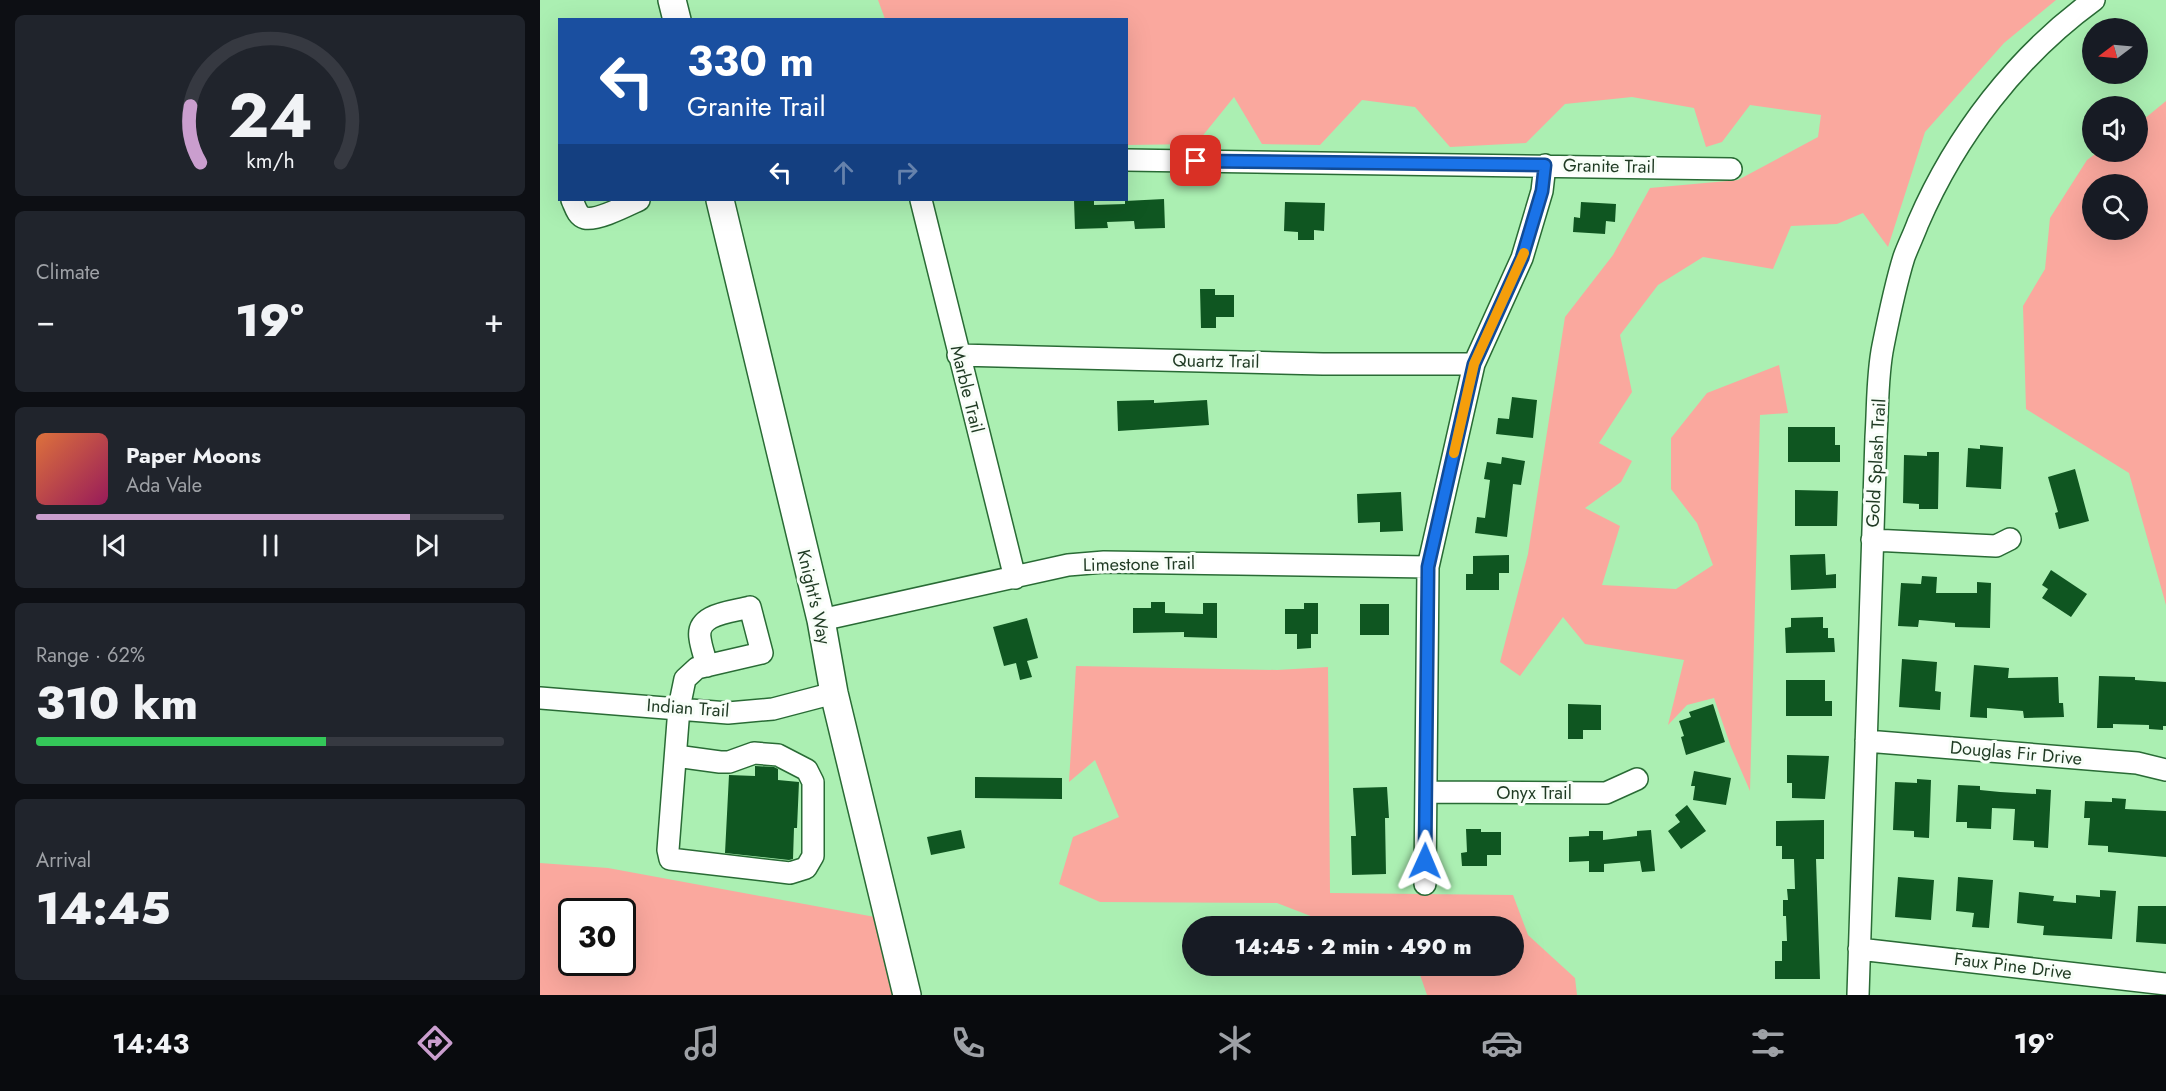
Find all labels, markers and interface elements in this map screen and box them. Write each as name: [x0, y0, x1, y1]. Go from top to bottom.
north arrow: [2082, 18, 2148, 84]
map controls: [2082, 18, 2148, 240]
text: 330 m: [687, 31, 814, 92]
icon: left: [588, 42, 666, 120]
text: 24: [228, 70, 312, 160]
text: Granite Trail: [687, 87, 826, 126]
button: sound: [2082, 96, 2148, 162]
pin: [1170, 135, 1221, 186]
icon: arrive: [1179, 144, 1212, 177]
text: km/h: [246, 145, 294, 176]
street label: Granite Trail: [1563, 152, 1655, 180]
icon: left: [764, 156, 797, 189]
icon: ahead: [827, 156, 860, 189]
icon: right: [890, 156, 923, 189]
button: search: [2082, 174, 2148, 240]
text: Climate: [36, 258, 100, 287]
text: 19°: [235, 288, 304, 353]
text: −: [36, 297, 55, 344]
text: +: [484, 297, 504, 344]
street label: Marble Trail: [944, 343, 990, 435]
street label: Quartz Trail: [1172, 347, 1260, 375]
street label: Gold Splash Trail: [1860, 398, 1892, 528]
text: Paper Moons: [126, 439, 261, 471]
text: Ada Vale: [126, 471, 202, 500]
icon: previous: [98, 529, 131, 562]
icon: pause: [254, 529, 287, 562]
icon: next: [410, 529, 443, 562]
street label: Knight's Way: [790, 547, 838, 647]
street label: Limestone Trail: [1083, 550, 1195, 578]
text: Range · 62%: [36, 641, 145, 670]
text: 310 km: [36, 671, 198, 736]
street label: Indian Trail: [646, 692, 730, 724]
street label: Douglas Fir Drive: [1949, 734, 2083, 772]
street label: Onyx Trail: [1496, 780, 1572, 806]
position arrow: [1393, 829, 1457, 893]
text: Arrival: [36, 846, 91, 875]
text: 14:45: [36, 876, 171, 941]
speed limit sign: 30: [558, 898, 636, 976]
text: 14:45 · 2 min · 490 m: [1234, 930, 1472, 962]
street label: Faux Pine Drive: [1953, 946, 2073, 986]
icon: directions: [414, 1022, 456, 1064]
icon: music: [681, 1022, 723, 1064]
icon: phone: [947, 1022, 989, 1064]
icon: climate: [1214, 1022, 1256, 1064]
icon: car: [1481, 1022, 1523, 1064]
icon: filters: [1747, 1022, 1789, 1064]
text: 14:43: [112, 1024, 189, 1063]
text: 19°: [2014, 1024, 2054, 1063]

